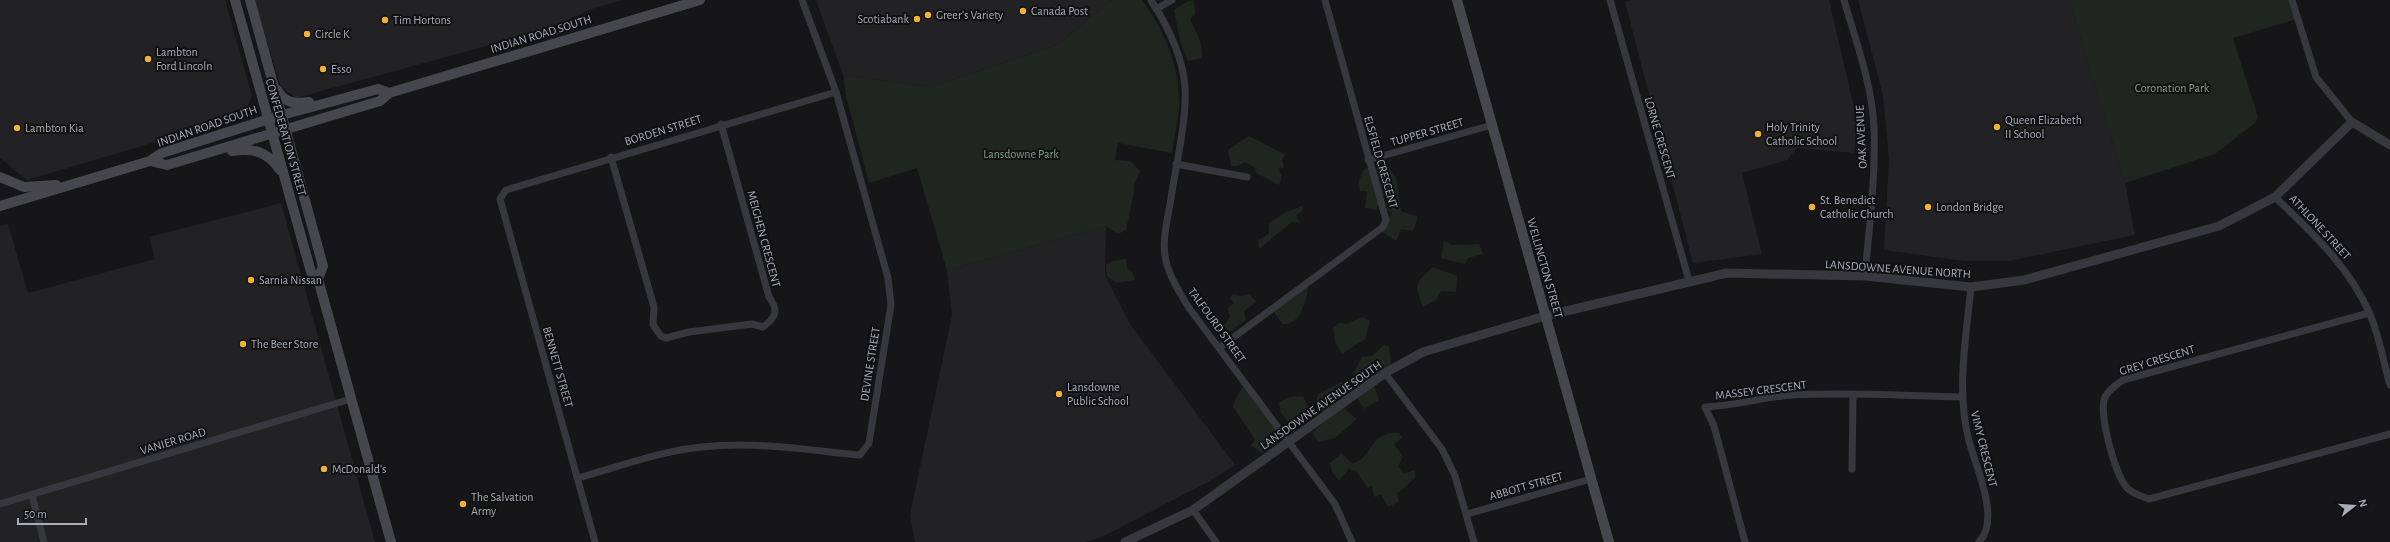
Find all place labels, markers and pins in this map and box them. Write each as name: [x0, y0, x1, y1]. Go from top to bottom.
place label: Canada Post: [1031, 5, 1088, 17]
marker: Canada Post: [1018, 6, 1028, 16]
place label: Greer's Variety: [936, 9, 1003, 22]
marker: Greer's Variety: [923, 10, 933, 20]
place label: Scotiabank: [858, 13, 910, 25]
place label: Tim Hortons: [393, 14, 451, 26]
marker: Scotiabank: [912, 14, 922, 24]
marker: Tim Hortons: [380, 15, 390, 25]
place label: Circle K: [315, 28, 350, 40]
marker: Circle K: [302, 29, 312, 39]
place label: Lambton Ford Lincoln: [156, 46, 212, 72]
marker: Lambton Ford Lincoln: [143, 54, 153, 64]
place label: Esso: [331, 63, 352, 75]
marker: Esso: [318, 64, 328, 74]
place label: Queen Elizabeth II School: [2005, 114, 2082, 140]
place label: Holy Trinity Catholic School: [1766, 121, 1837, 147]
place label: Lambton Kia: [25, 122, 84, 134]
marker: Queen Elizabeth II School: [1992, 122, 2002, 132]
marker: Lambton Kia: [12, 123, 22, 133]
marker: Holy Trinity Catholic School: [1753, 129, 1763, 139]
place label: St. Benedict Catholic Church: [1820, 194, 1893, 220]
place label: London Bridge: [1936, 201, 2004, 213]
marker: St. Benedict Catholic Church: [1807, 202, 1817, 212]
marker: London Bridge: [1923, 202, 1933, 212]
place label: Sarnia Nissan: [259, 274, 322, 286]
marker: Sarnia Nissan: [246, 275, 256, 285]
place label: The Beer Store: [251, 338, 318, 350]
marker: The Beer Store: [238, 339, 248, 349]
place label: Lansdowne Public School: [1067, 381, 1129, 407]
marker: Lansdowne Public School: [1054, 389, 1064, 399]
place label: McDonald's: [332, 463, 386, 475]
marker: McDonald's: [319, 464, 329, 474]
place label: The Salvation Army: [471, 491, 534, 518]
marker: The Salvation Army: [458, 499, 468, 509]

